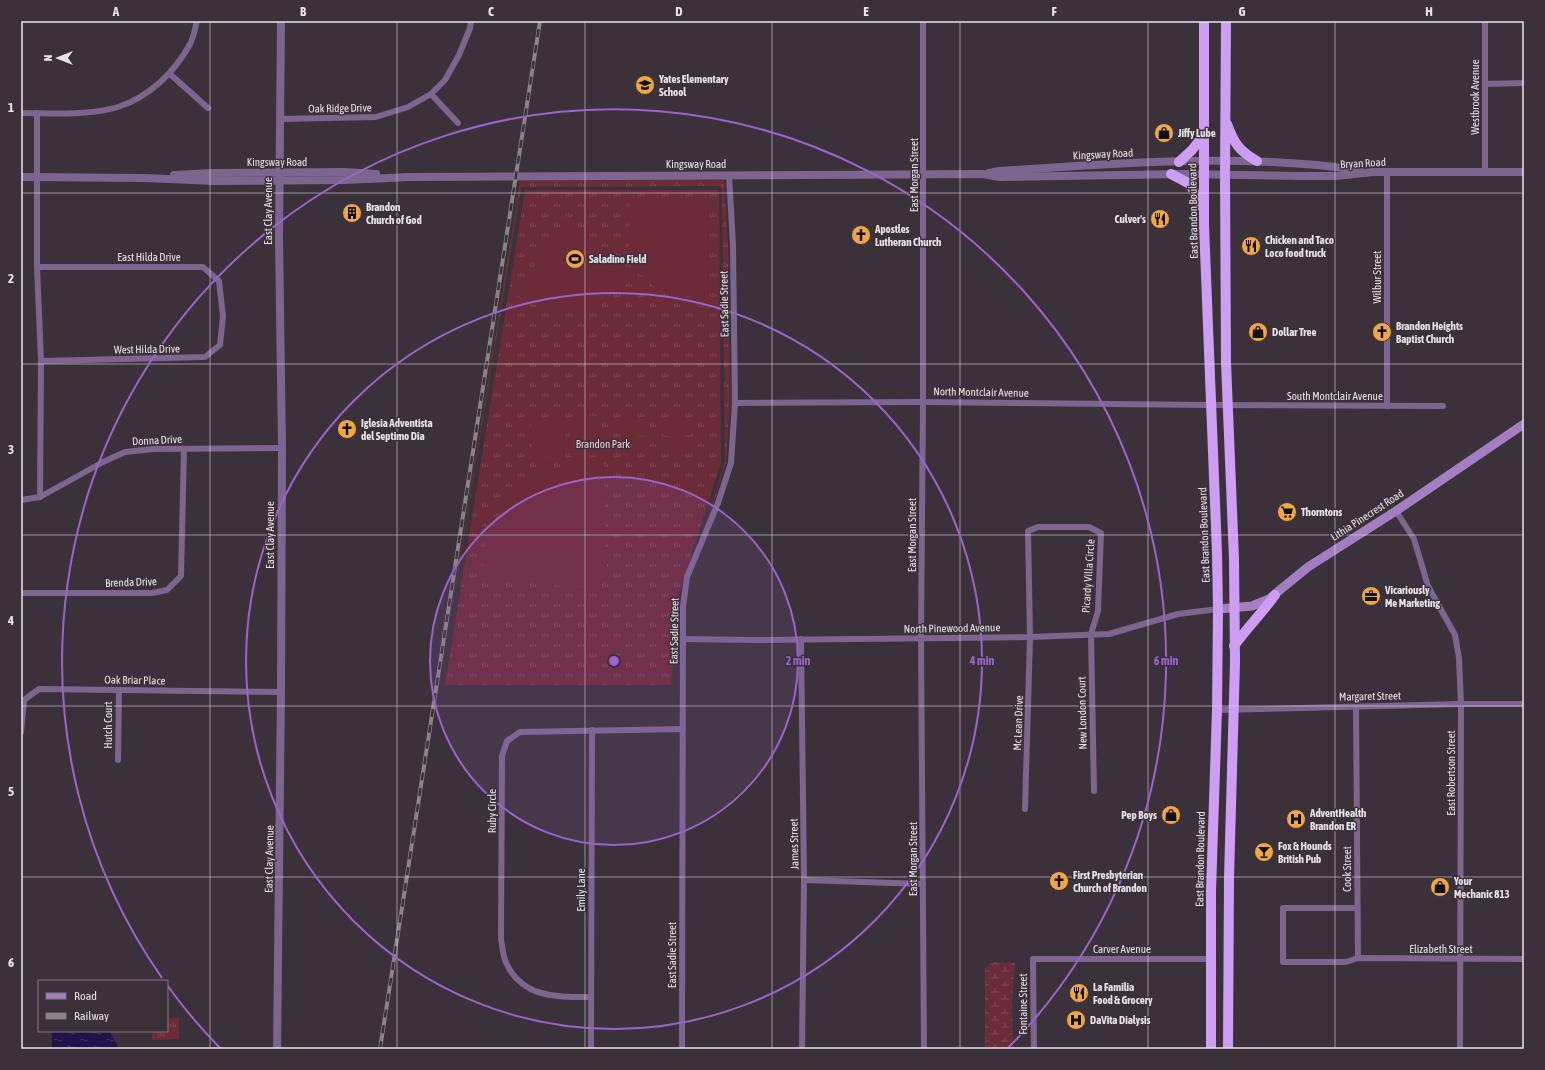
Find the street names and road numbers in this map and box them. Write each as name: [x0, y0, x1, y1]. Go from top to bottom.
street label: Westbrook Avenue: [1469, 59, 1481, 135]
street label: Oak Ridge Drive: [308, 101, 372, 115]
street label: East Morgan Street: [908, 138, 920, 212]
street label: Kingsway Road: [1072, 146, 1134, 162]
street label: Kingsway Road: [247, 156, 307, 168]
street label: Bryan Road: [1340, 156, 1386, 170]
street label: Kingsway Road: [666, 158, 726, 170]
street label: East Brandon Boulevard: [1186, 163, 1200, 259]
street label: East Clay Avenue: [262, 177, 274, 245]
street label: East Hilda Drive: [117, 251, 181, 263]
street label: Wilbur Street: [1371, 251, 1383, 303]
street label: East Sadie Street: [717, 271, 731, 337]
street label: West Hilda Drive: [114, 342, 180, 356]
street label: North Montclair Avenue: [933, 385, 1029, 399]
street label: South Montclair Avenue: [1287, 390, 1383, 402]
street label: Donna Drive: [132, 433, 182, 447]
street label: East Brandon Boulevard: [1196, 487, 1212, 583]
street label: Lithia Pinecrest Road: [1328, 487, 1406, 543]
street label: East Morgan Street: [906, 498, 918, 572]
street label: East Clay Avenue: [264, 501, 276, 569]
street label: Picardy Villa Circle: [1079, 538, 1097, 614]
street label: Brenda Drive: [105, 575, 157, 589]
street label: East Sadie Street: [667, 598, 681, 664]
street label: North Pinewood Avenue: [904, 621, 1000, 635]
street label: Oak Briar Place: [104, 673, 166, 687]
street label: New London Court: [1075, 676, 1089, 750]
street label: Margaret Street: [1339, 689, 1401, 703]
street label: Mc Lean Drive: [1011, 695, 1025, 751]
street label: Hutch Court: [102, 701, 114, 749]
street label: East Robertson Street: [1445, 730, 1457, 816]
street label: Ruby Circle: [486, 789, 498, 833]
street label: East Brandon Boulevard: [1193, 811, 1207, 907]
street label: James Street: [788, 818, 800, 870]
street label: East Morgan Street: [907, 822, 919, 896]
street label: East Clay Avenue: [262, 825, 276, 893]
street label: Cook Street: [1341, 846, 1353, 892]
street label: Emily Lane: [575, 868, 587, 912]
street label: East Sadie Street: [666, 922, 678, 988]
street label: Carver Avenue: [1093, 943, 1151, 955]
street label: Elizabeth Street: [1409, 943, 1473, 955]
street label: Fontaine Street: [1017, 973, 1029, 1035]

